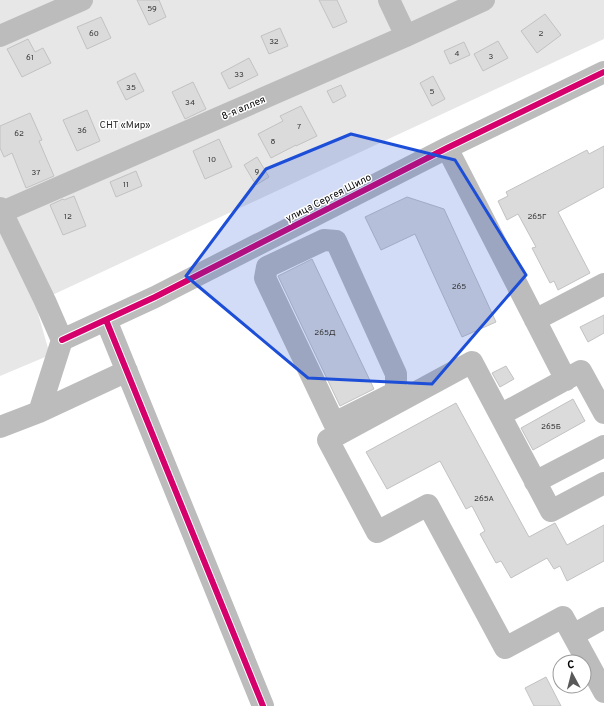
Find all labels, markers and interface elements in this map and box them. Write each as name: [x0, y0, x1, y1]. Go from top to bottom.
house number: 59: [147, 4, 157, 14]
house number: 60: [89, 29, 99, 39]
house number: 2: [539, 29, 544, 39]
house number: 32: [269, 37, 279, 47]
house number: 4: [455, 49, 460, 59]
house number: 3: [489, 52, 494, 62]
house number: 61: [26, 53, 34, 63]
house number: 33: [234, 70, 244, 80]
house number: 35: [126, 83, 136, 93]
house number: 5: [430, 87, 435, 97]
street label: 8-я аллея: [220, 93, 268, 123]
house number: 34: [185, 98, 195, 108]
park label: СНТ «Мир»: [100, 119, 151, 132]
house number: 7: [297, 122, 301, 132]
house number: 36: [77, 126, 87, 136]
house number: 62: [14, 129, 24, 139]
house number: 8: [271, 137, 276, 147]
house number: 10: [208, 155, 216, 165]
house number: 9: [255, 167, 260, 177]
house number: 37: [32, 168, 40, 178]
street label: улица Сергея Шило: [284, 171, 374, 226]
house number: 11: [123, 180, 129, 190]
house number: 12: [64, 212, 72, 222]
house number: 265Г: [527, 212, 547, 222]
house number: 265: [452, 282, 466, 292]
house number: 265Д: [314, 328, 336, 338]
house number: 265Б: [541, 422, 561, 432]
house number: 265А: [474, 494, 495, 504]
north arrow: [552, 654, 592, 694]
text: С: [567, 658, 575, 672]

